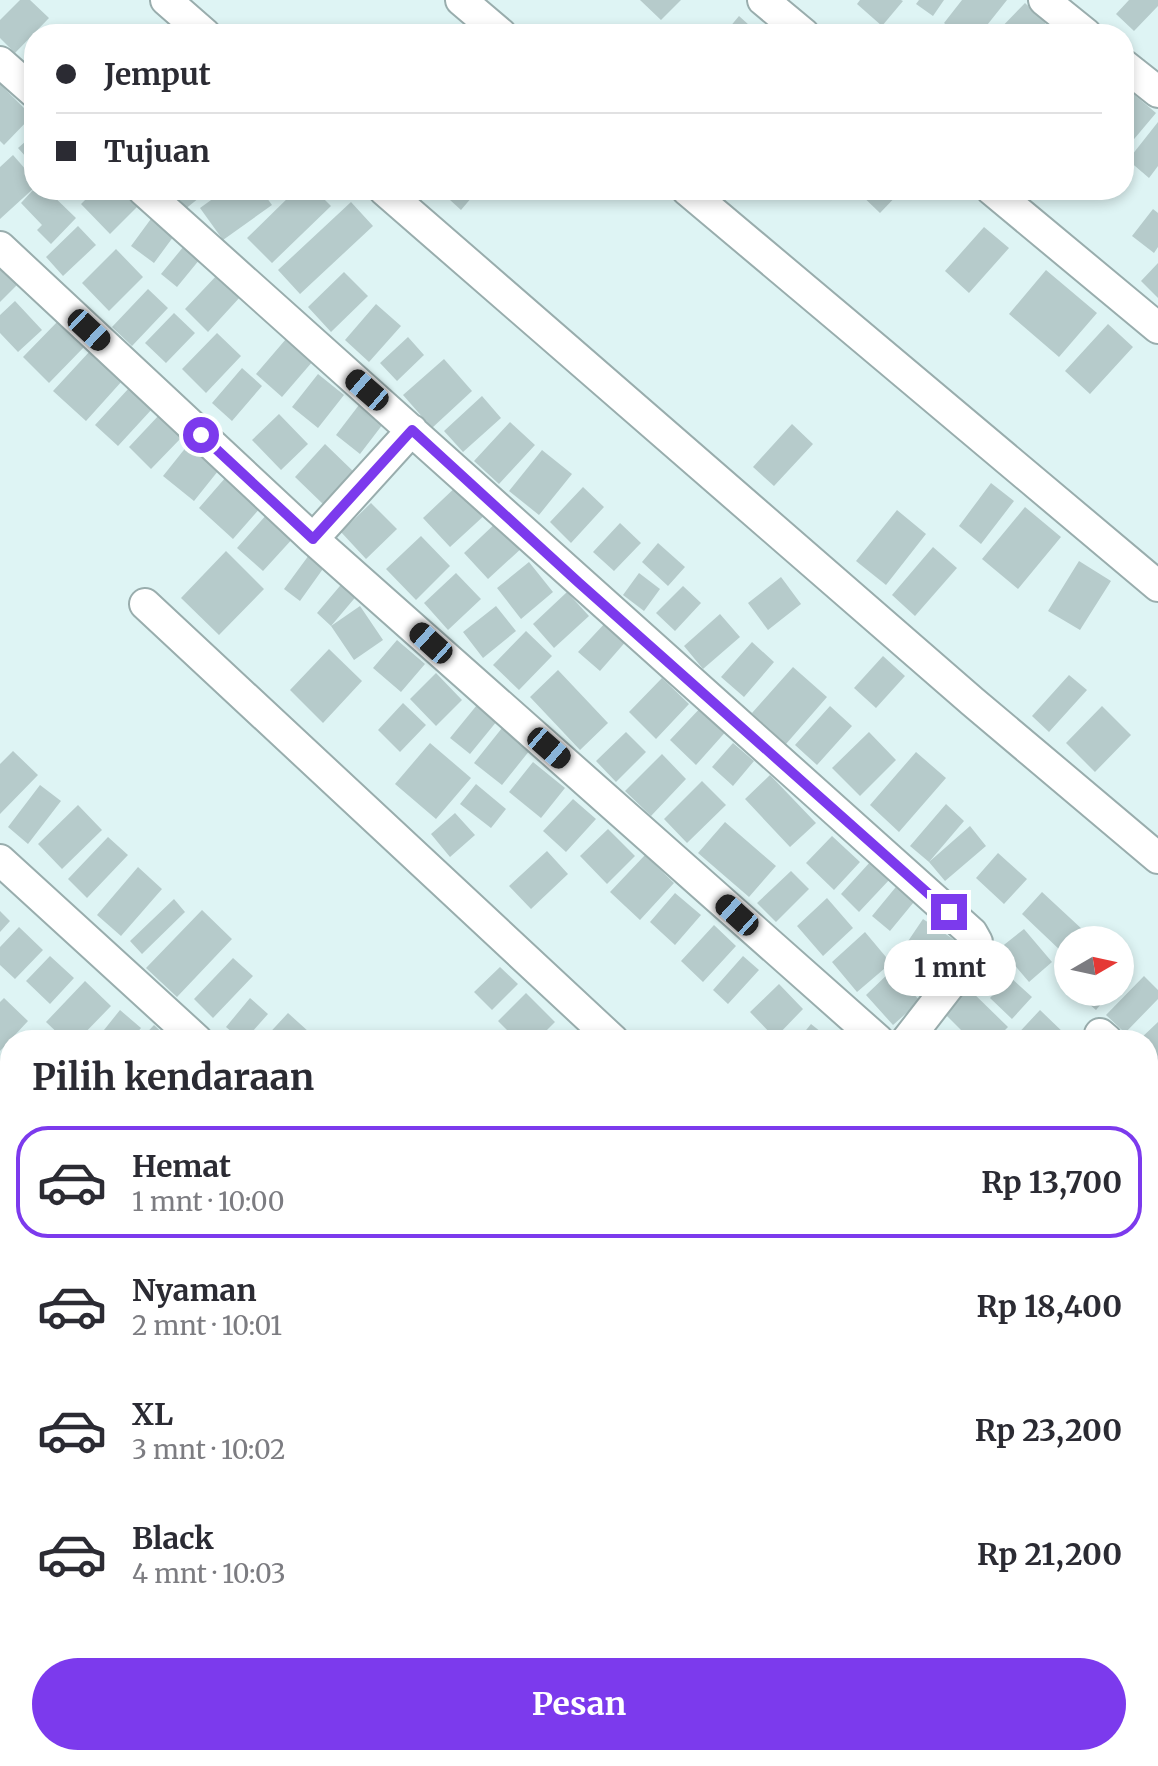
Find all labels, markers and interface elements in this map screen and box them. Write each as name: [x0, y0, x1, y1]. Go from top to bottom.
text: Jemput: [104, 55, 211, 93]
text: Tujuan: [104, 132, 210, 170]
car: [63, 305, 115, 355]
car: [341, 365, 393, 415]
route start: [183, 417, 219, 453]
car: [405, 618, 457, 668]
car: [523, 723, 575, 773]
car: [711, 890, 763, 940]
route end: [931, 894, 967, 930]
north arrow: [1054, 926, 1134, 1006]
map controls: [1054, 926, 1134, 1006]
callout: 1 mnt: [883, 940, 1015, 996]
text: 1 mnt: [914, 951, 986, 984]
text: Pilih kendaraan: [32, 1055, 314, 1100]
icon: car: [36, 1146, 108, 1218]
text: Hemat: [132, 1147, 231, 1185]
text: Rp 13,700: [981, 1163, 1122, 1201]
text: 1 mnt · 10:00: [132, 1185, 285, 1218]
icon: car: [36, 1270, 108, 1342]
text: Nyaman: [132, 1271, 257, 1309]
text: Rp 18,400: [977, 1287, 1122, 1325]
text: 2 mnt · 10:01: [132, 1309, 282, 1342]
icon: car: [36, 1394, 108, 1466]
text: XL: [132, 1395, 173, 1433]
text: Rp 23,200: [975, 1411, 1122, 1449]
text: 3 mnt · 10:02: [132, 1433, 285, 1466]
icon: car: [36, 1518, 108, 1590]
text: Black: [132, 1519, 214, 1557]
text: Rp 21,200: [977, 1535, 1122, 1573]
text: 4 mnt · 10:03: [132, 1557, 286, 1590]
button: Pesan: [32, 1658, 1126, 1750]

